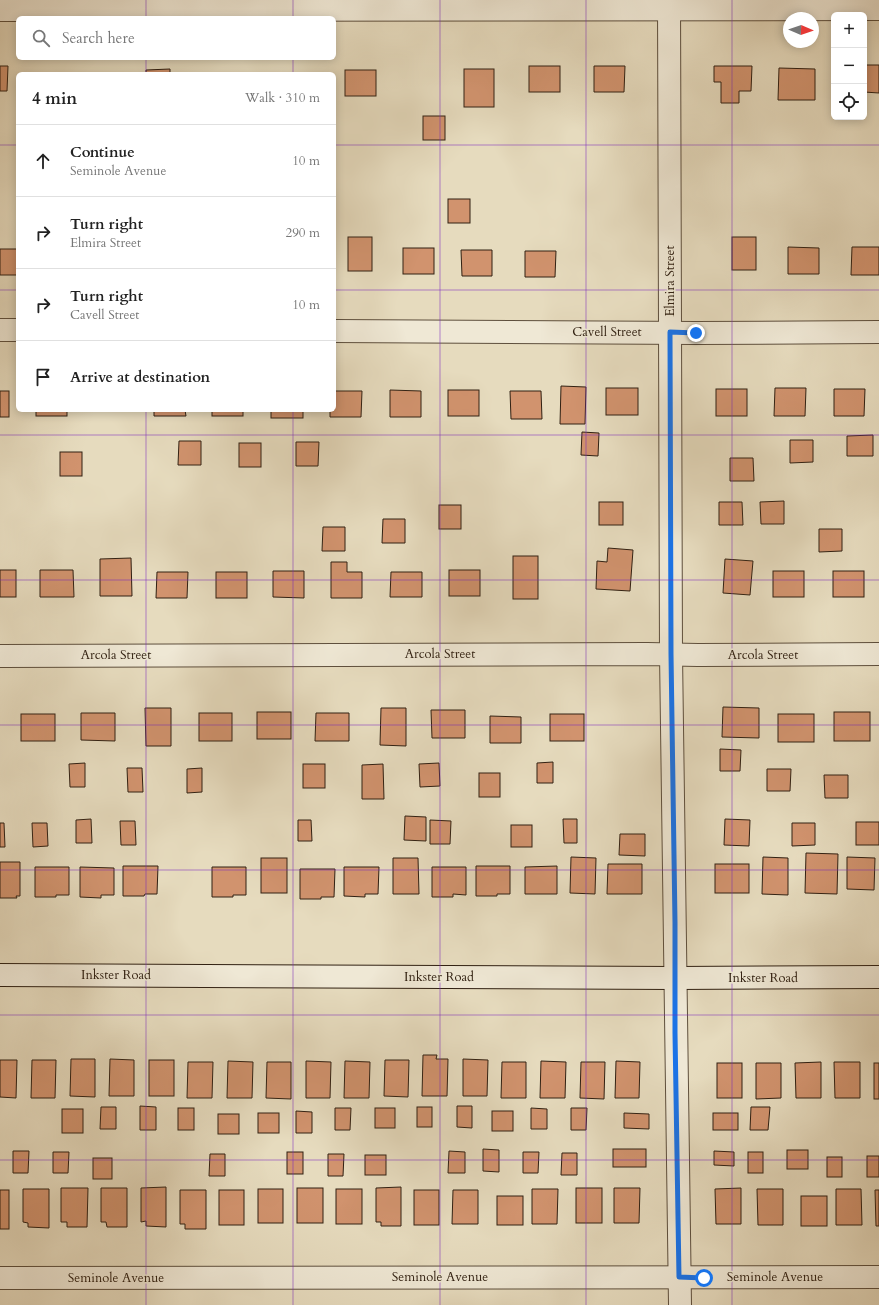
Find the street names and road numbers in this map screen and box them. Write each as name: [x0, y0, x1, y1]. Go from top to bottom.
street label: Elmira Street: [661, 245, 679, 317]
street label: Cavell Street: [572, 323, 642, 341]
street label: Arcola Street: [405, 645, 475, 663]
street label: Arcola Street: [81, 646, 151, 664]
street label: Arcola Street: [728, 646, 798, 664]
street label: Inkster Road: [81, 966, 151, 984]
street label: Inkster Road: [404, 968, 474, 986]
street label: Inkster Road: [728, 969, 798, 987]
street label: Seminole Avenue: [392, 1268, 488, 1286]
street label: Seminole Avenue: [727, 1268, 823, 1286]
street label: Seminole Avenue: [68, 1269, 164, 1287]

